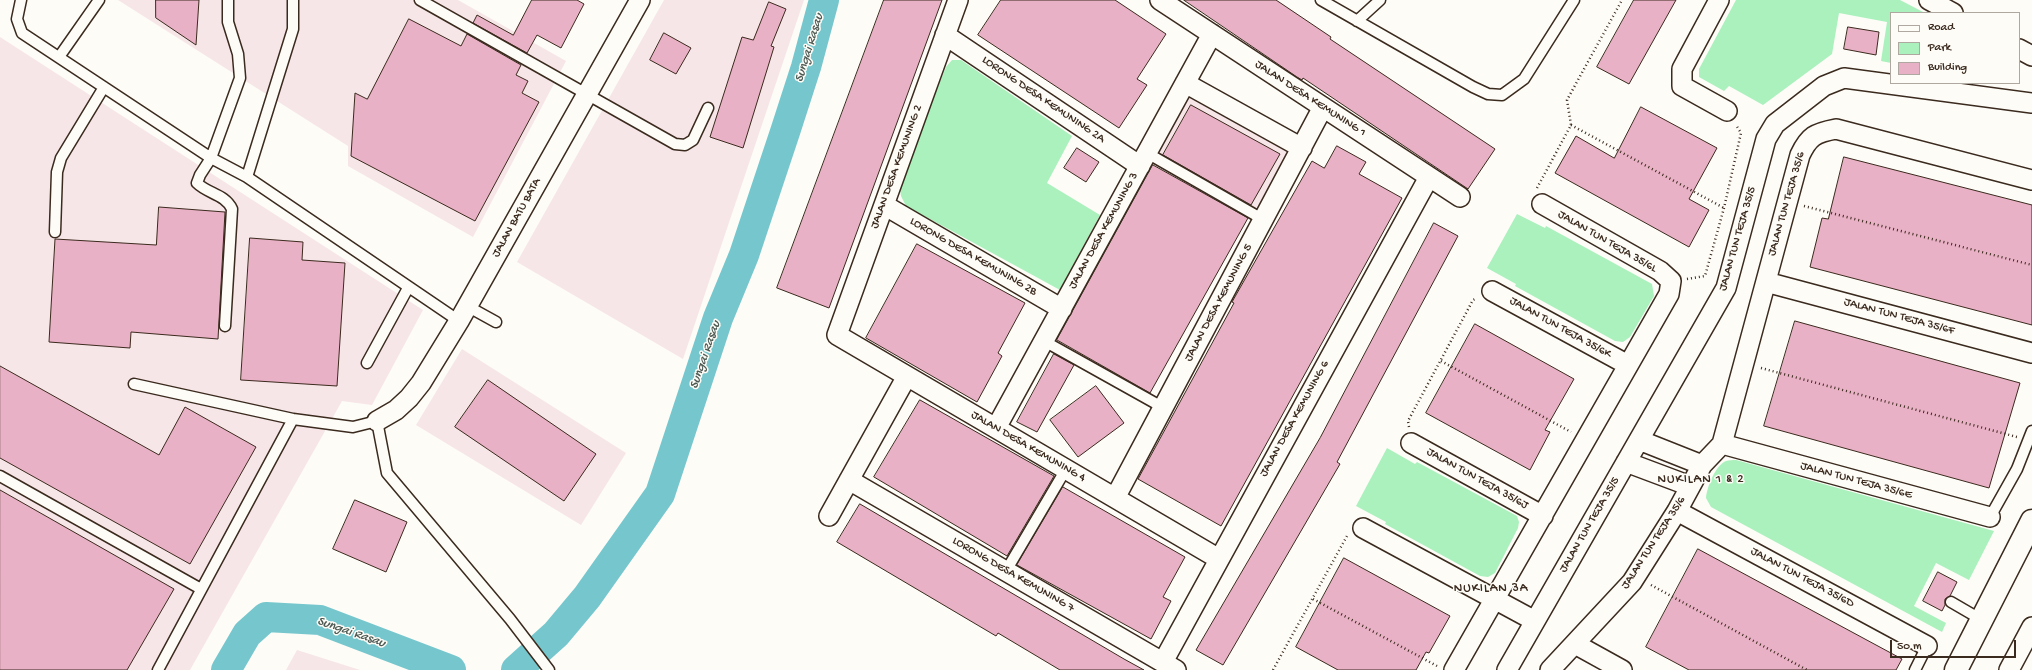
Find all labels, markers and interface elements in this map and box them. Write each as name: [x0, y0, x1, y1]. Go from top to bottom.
water label: Sungai Rasau: [792, 12, 828, 84]
legend: [1890, 12, 2020, 84]
text: Road: [1928, 21, 1954, 35]
text: Park: [1928, 41, 1951, 55]
street label: LORONG DESA KEMUNING 2A: [979, 53, 1107, 147]
street label: JALAN DESA KEMUNING 1: [1252, 58, 1368, 140]
text: Building: [1928, 61, 1967, 75]
street label: JALAN DESA KEMUNING 2: [868, 103, 926, 231]
street label: JALAN TUN TEJA 35/6: [1765, 150, 1809, 258]
street label: JALAN DESA KEMUNING 3: [1066, 170, 1142, 292]
street label: JALAN BATU BATA: [489, 176, 545, 260]
street label: JALAN TUN TEJA 35/5: [1716, 185, 1760, 293]
street label: JALAN TUN TEJA 35/6L: [1555, 208, 1659, 276]
street label: LORONG DESA KEMUNING 2B: [907, 215, 1039, 299]
street label: JALAN DESA KEMUNING 5: [1182, 242, 1256, 364]
street label: JALAN TUN TEJA 35/6K: [1507, 294, 1613, 362]
street label: JALAN TUN TEJA 35/6F: [1842, 295, 1956, 339]
water label: Sungai Rasau: [687, 319, 725, 391]
street label: JALAN DESA KEMUNING 6: [1257, 358, 1333, 480]
street label: JALAN DESA KEMUNING 4: [968, 408, 1088, 486]
street label: JALAN TUN TEJA 35/6J: [1424, 445, 1530, 513]
street label: JALAN TUN TEJA 35/6E: [1799, 459, 1913, 503]
district label: NUKILAN 1 & 2: [1657, 472, 1745, 488]
street label: JALAN TUN TEJA 35/5: [1557, 475, 1623, 575]
street label: JALAN TUN TEJA 35/6: [1619, 494, 1689, 592]
street label: LORONG DESA KEMUNING 7: [949, 534, 1077, 616]
street label: JALAN TUN TEJA 35/6D: [1748, 545, 1856, 611]
district label: NUKILAN 3A: [1454, 581, 1528, 597]
water label: Sungai Rasau: [315, 614, 387, 652]
scale bar: [1892, 632, 2018, 658]
text: 50 m: [1897, 640, 1922, 654]

